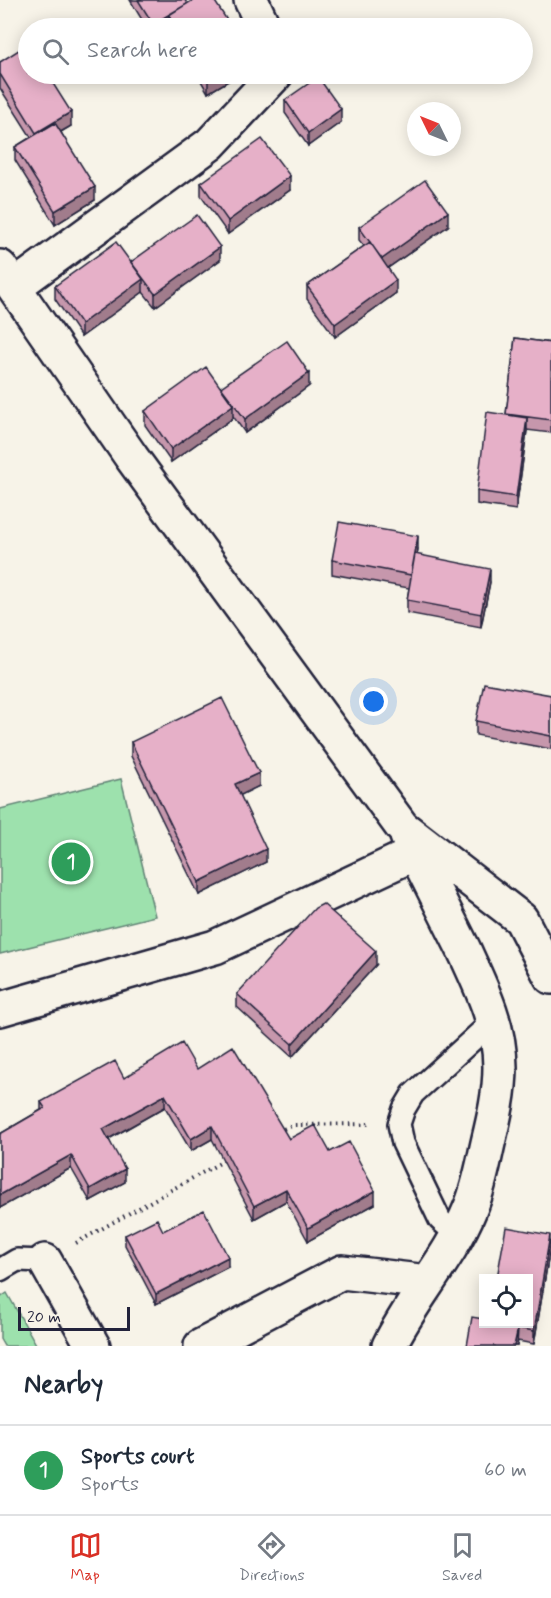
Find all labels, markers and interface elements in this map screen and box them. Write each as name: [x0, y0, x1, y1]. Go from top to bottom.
search box: [18, 18, 533, 84]
icon: search: [39, 35, 72, 68]
text: Search here: [87, 37, 198, 65]
north arrow: [407, 102, 461, 156]
your location: [359, 687, 388, 716]
pin: 1: [52, 840, 90, 884]
map controls: [479, 1274, 533, 1328]
button: locate: [479, 1274, 533, 1328]
scale bar: [18, 1304, 130, 1332]
text: 20 m: [27, 1307, 61, 1328]
text: Nearby: [24, 1368, 103, 1402]
text: Sports court: [81, 1443, 195, 1471]
text: 1: [39, 1457, 48, 1484]
text: 60 m: [484, 1457, 527, 1484]
text: Sports: [81, 1471, 139, 1498]
tab: Map: [69, 1529, 102, 1586]
tab: Directions: [239, 1529, 305, 1586]
tab: Saved: [442, 1529, 482, 1586]

